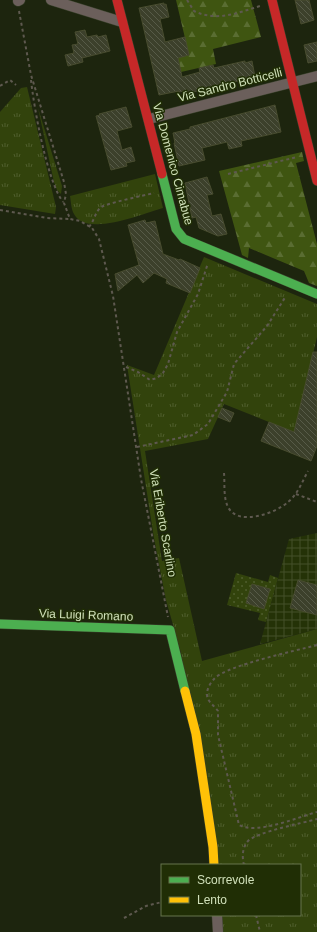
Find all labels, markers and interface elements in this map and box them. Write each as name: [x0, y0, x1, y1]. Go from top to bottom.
street label: Via Sandro Botticelli: [176, 65, 284, 105]
street label: Via Domenico Cimabue: [150, 101, 196, 227]
street label: Via Eriberto Scarlino: [147, 468, 179, 578]
street label: Via Luigi Romano: [39, 606, 134, 624]
legend: [161, 864, 301, 916]
text: Scorrevole: [197, 873, 255, 887]
text: Lento: [197, 893, 227, 907]

